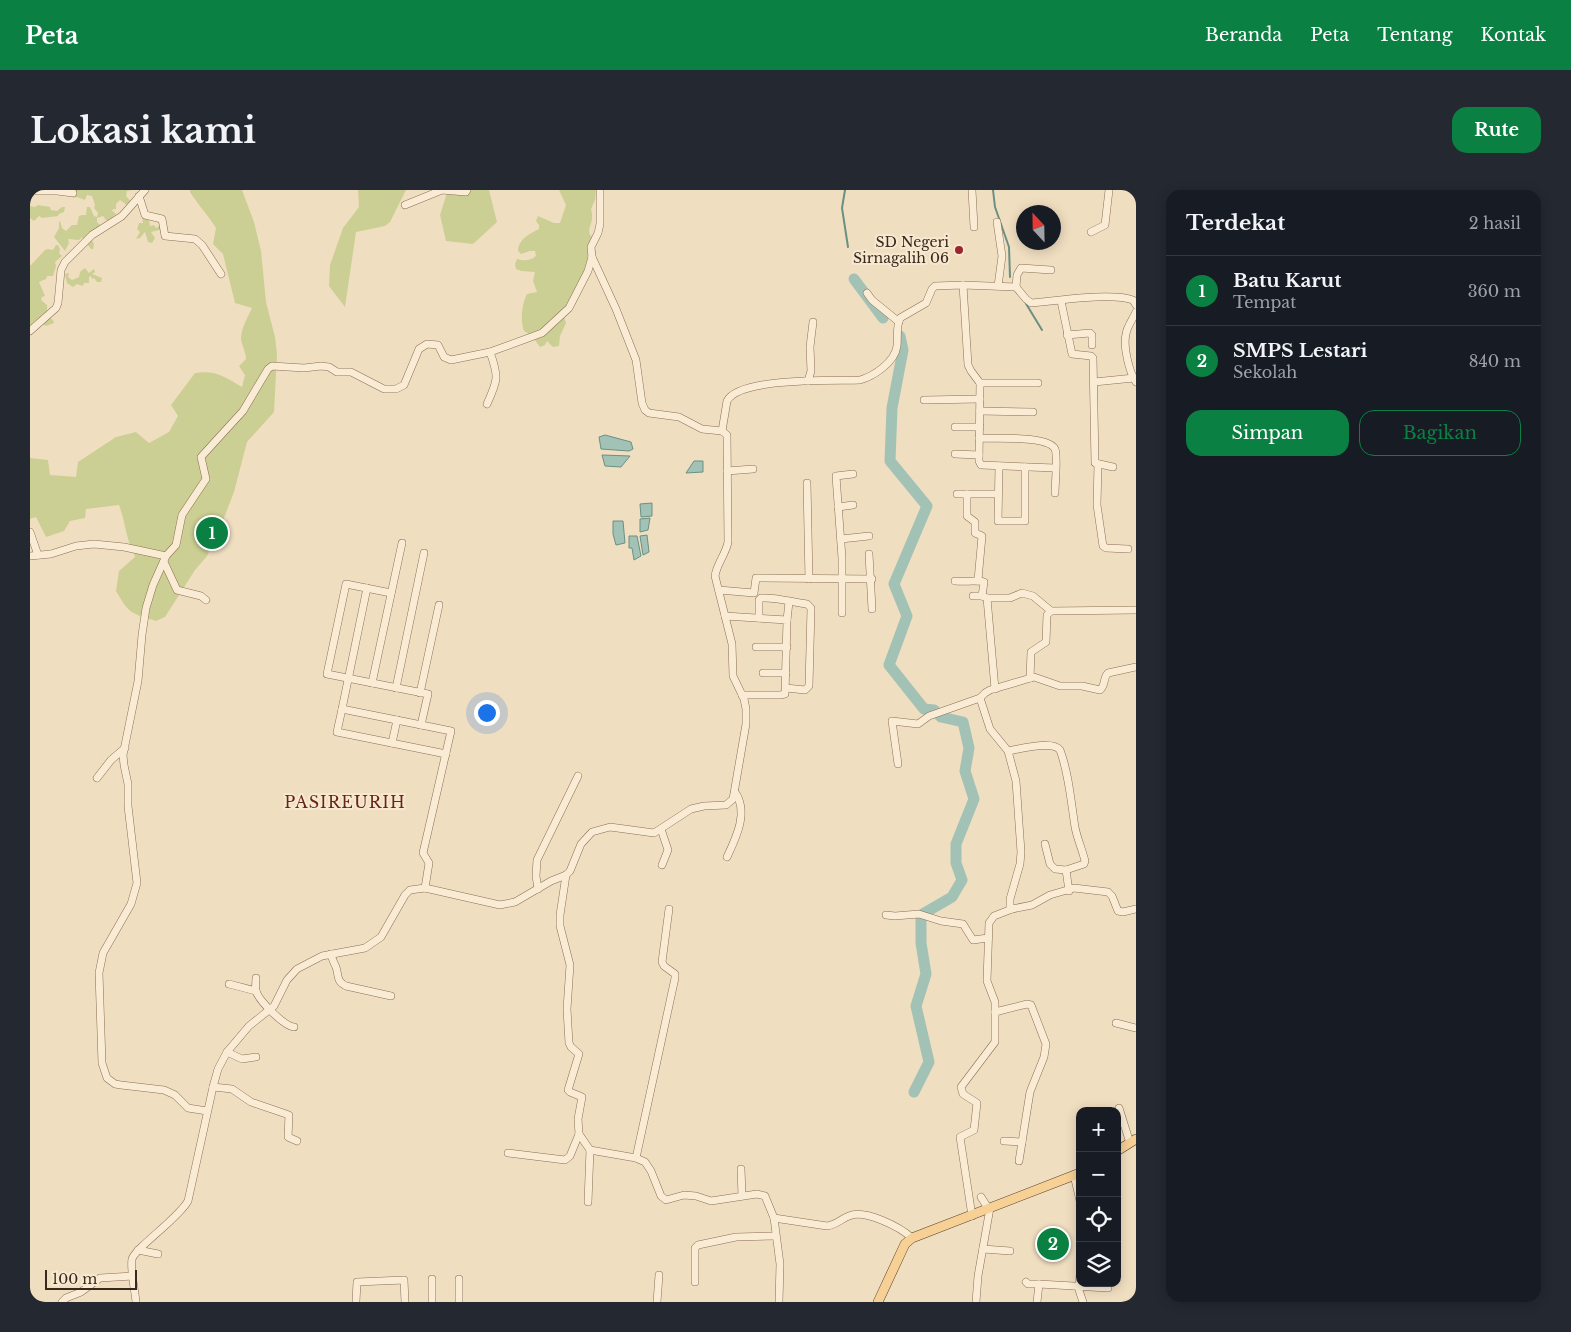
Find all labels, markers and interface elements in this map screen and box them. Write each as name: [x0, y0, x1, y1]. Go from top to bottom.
text: Peta: [25, 21, 79, 50]
text: Beranda: [1205, 24, 1282, 46]
text: Peta: [1310, 24, 1349, 46]
text: Tentang: [1377, 24, 1452, 46]
text: Kontak: [1480, 24, 1546, 46]
button: Rute: [1452, 107, 1541, 153]
text: Lokasi kami: [30, 109, 256, 152]
north arrow: [1016, 205, 1061, 250]
text: Terdekat: [1186, 210, 1285, 236]
text: 2 hasil: [1469, 213, 1521, 233]
place label: SD Negeri Sirnagalih 06: [853, 233, 949, 267]
marker: SD Negeri Sirnagalih 06: [953, 244, 965, 256]
text: Batu Karut: [1233, 269, 1342, 292]
text: 1: [1199, 281, 1205, 301]
text: 360 m: [1468, 281, 1521, 301]
text: Tempat: [1233, 292, 1296, 312]
text: SMPS Lestari: [1233, 339, 1367, 362]
text: 2: [1197, 351, 1207, 371]
text: 840 m: [1469, 351, 1521, 371]
text: Sekolah: [1233, 362, 1297, 382]
button: Simpan: [1186, 410, 1349, 456]
button: Bagikan: [1359, 410, 1521, 456]
pin: 1: [196, 514, 228, 552]
your location: [474, 700, 500, 726]
district label: PASIREURIH: [284, 792, 406, 812]
map controls: [1076, 1107, 1121, 1287]
button: +: [1076, 1107, 1121, 1152]
button: −: [1076, 1152, 1121, 1197]
button: locate: [1076, 1197, 1121, 1242]
pin: 2: [1037, 1225, 1069, 1263]
button: layers: [1076, 1242, 1121, 1287]
scale bar: [45, 1267, 138, 1290]
text: 100 m: [52, 1270, 97, 1288]

